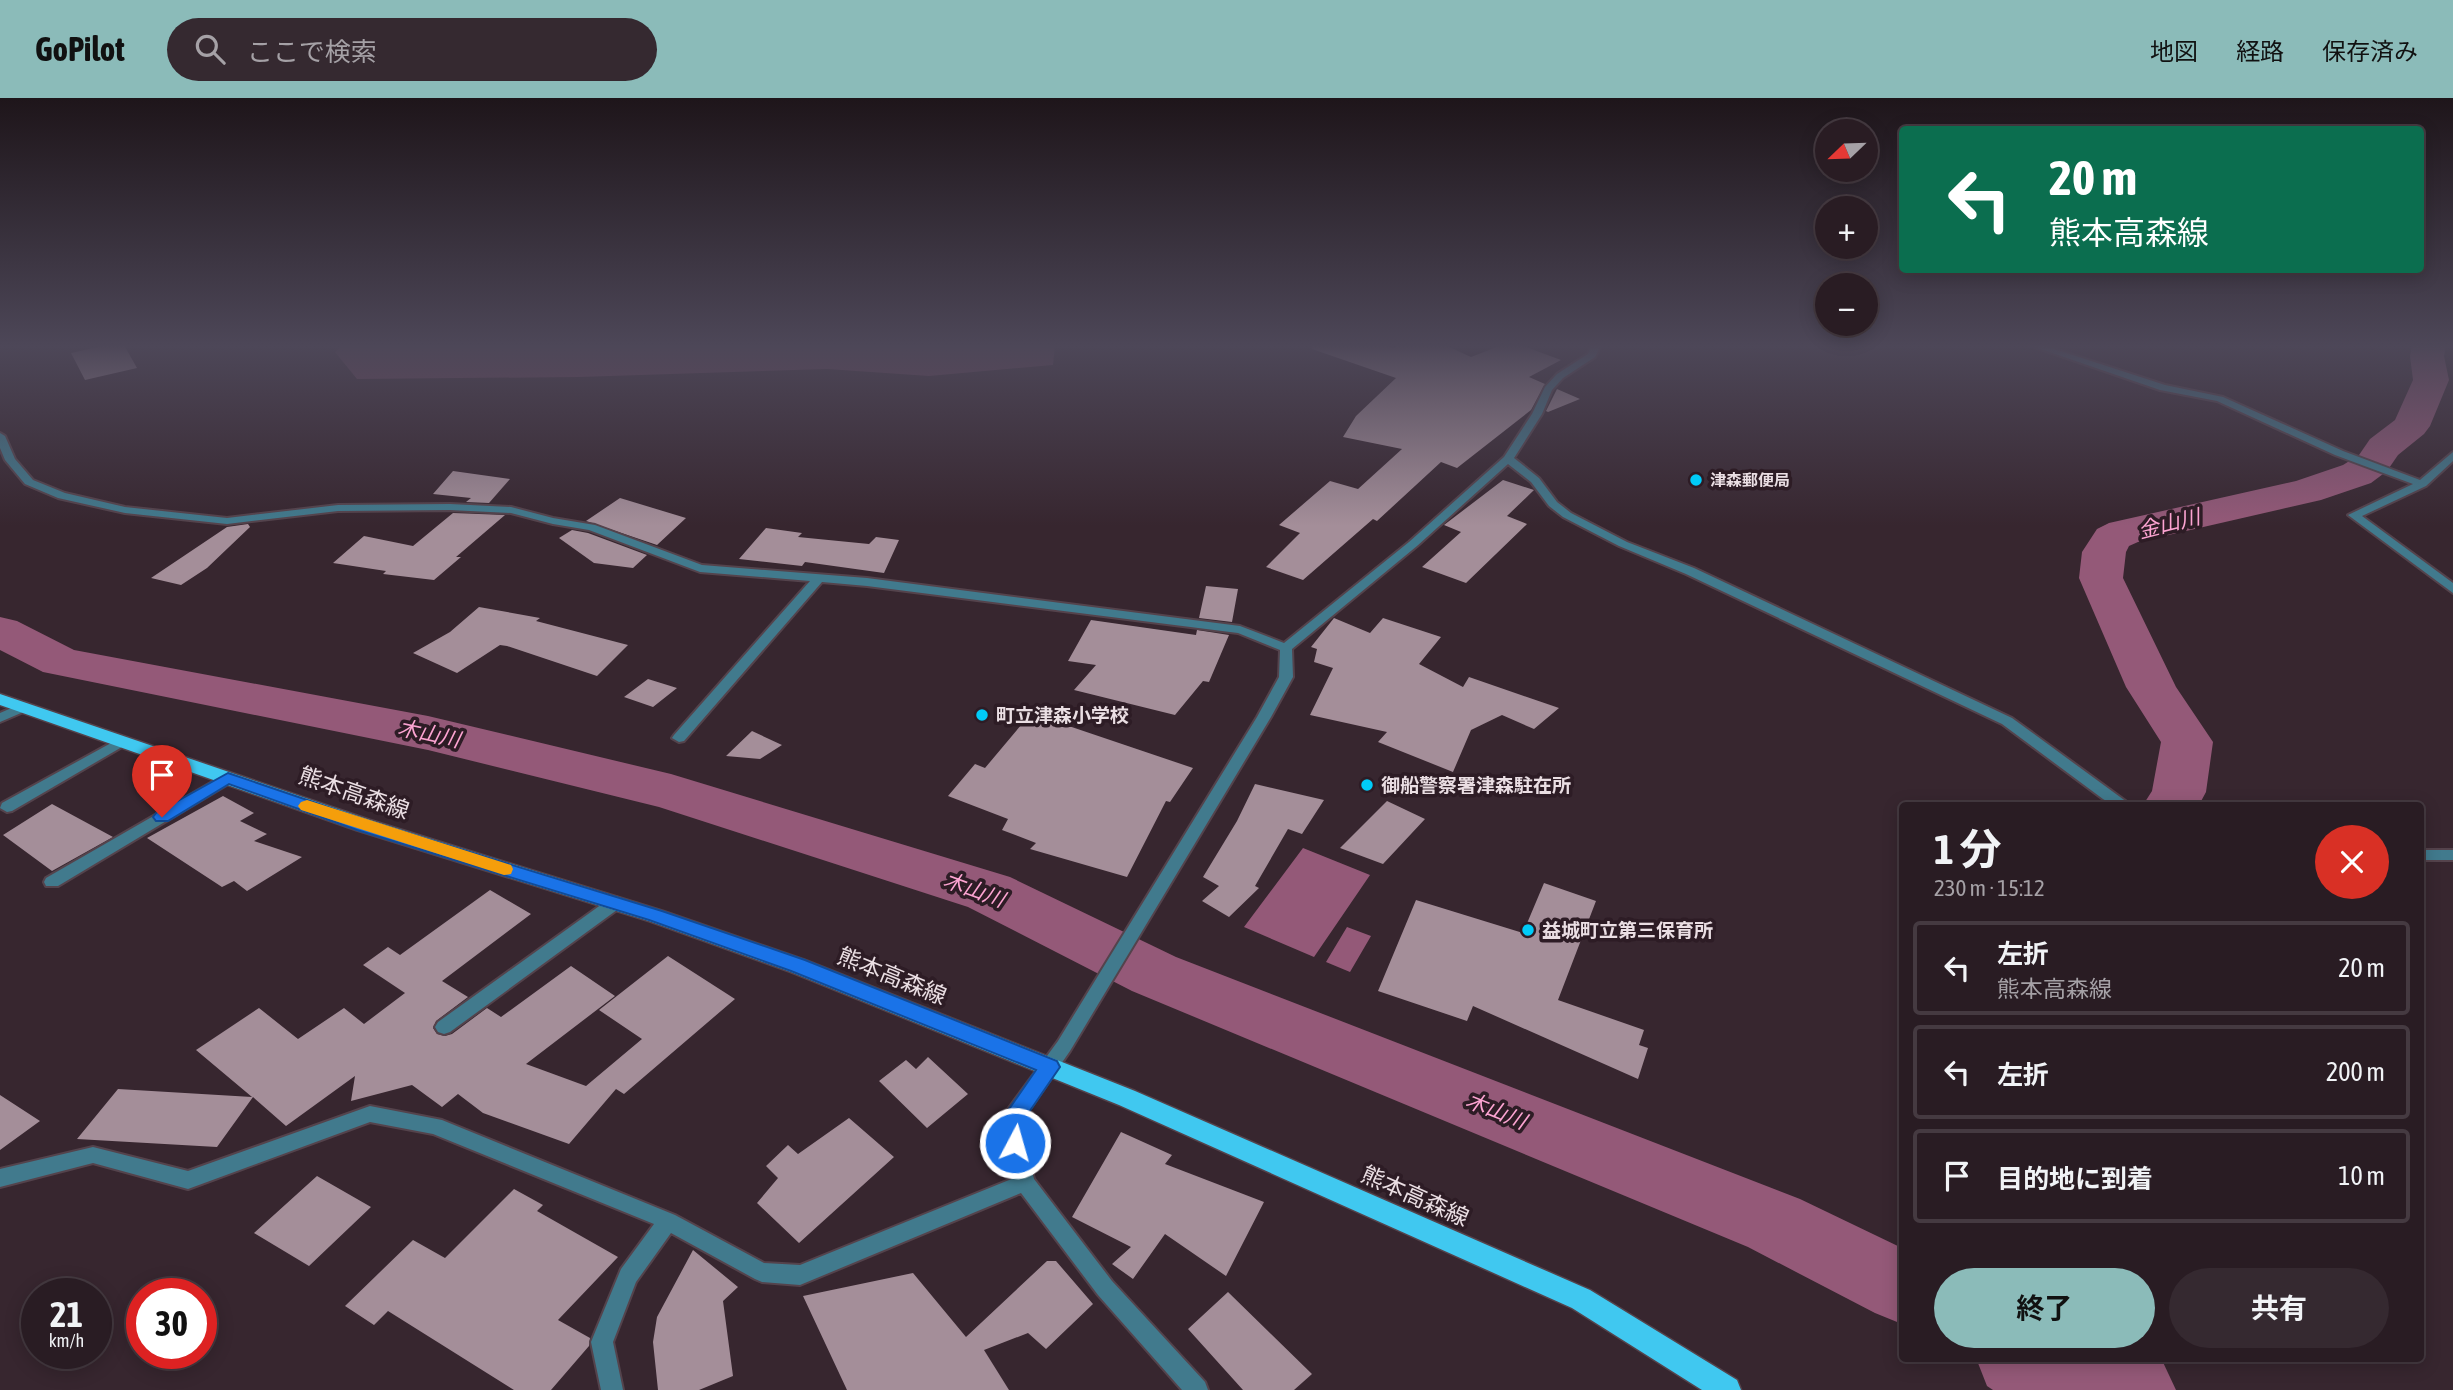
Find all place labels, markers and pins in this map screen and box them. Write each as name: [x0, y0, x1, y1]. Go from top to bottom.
place label: 津森郵便局: [1710, 471, 1790, 489]
marker: 津森郵便局: [1688, 472, 1704, 488]
place label: 町立津森小学校: [996, 704, 1129, 726]
marker: 町立津森小学校: [974, 707, 990, 723]
pin: [132, 745, 192, 817]
place label: 御船警察署津森駐在所: [1381, 774, 1571, 796]
marker: 御船警察署津森駐在所: [1359, 777, 1375, 793]
place label: 益城町立第三保育所: [1542, 919, 1713, 941]
marker: 益城町立第三保育所: [1520, 922, 1536, 938]

